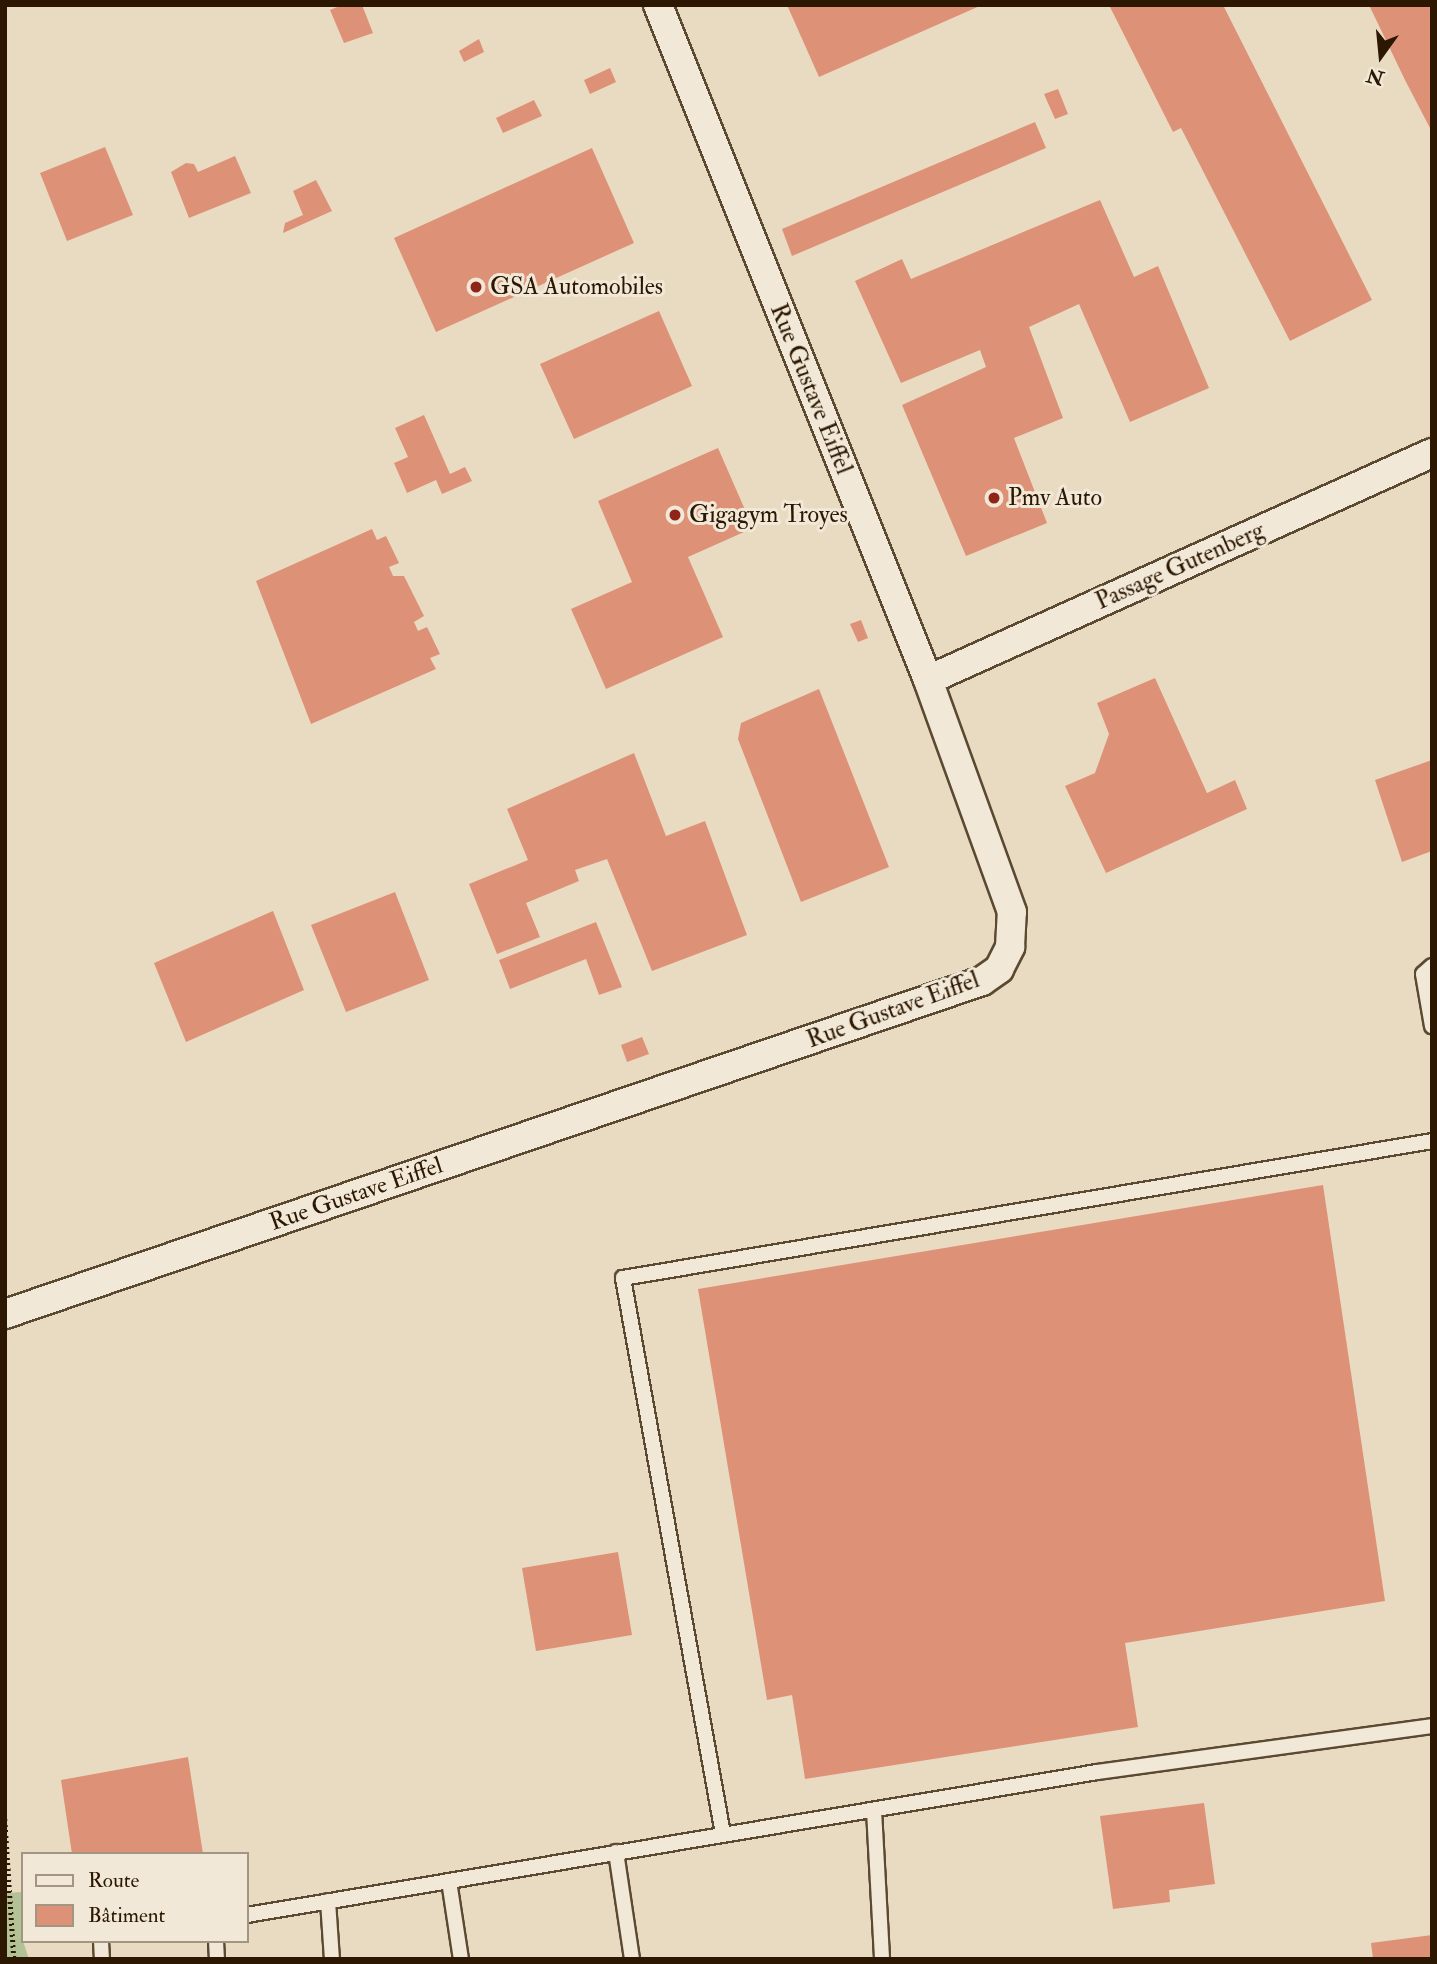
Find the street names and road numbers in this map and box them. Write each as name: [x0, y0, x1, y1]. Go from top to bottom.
street label: Rue Gustave Eiffel: [764, 300, 858, 478]
street label: Passage Gutenberg: [1091, 516, 1269, 616]
street label: Rue Gustave Eiffel: [803, 965, 983, 1055]
street label: Rue Gustave Eiffel: [266, 1151, 446, 1237]

